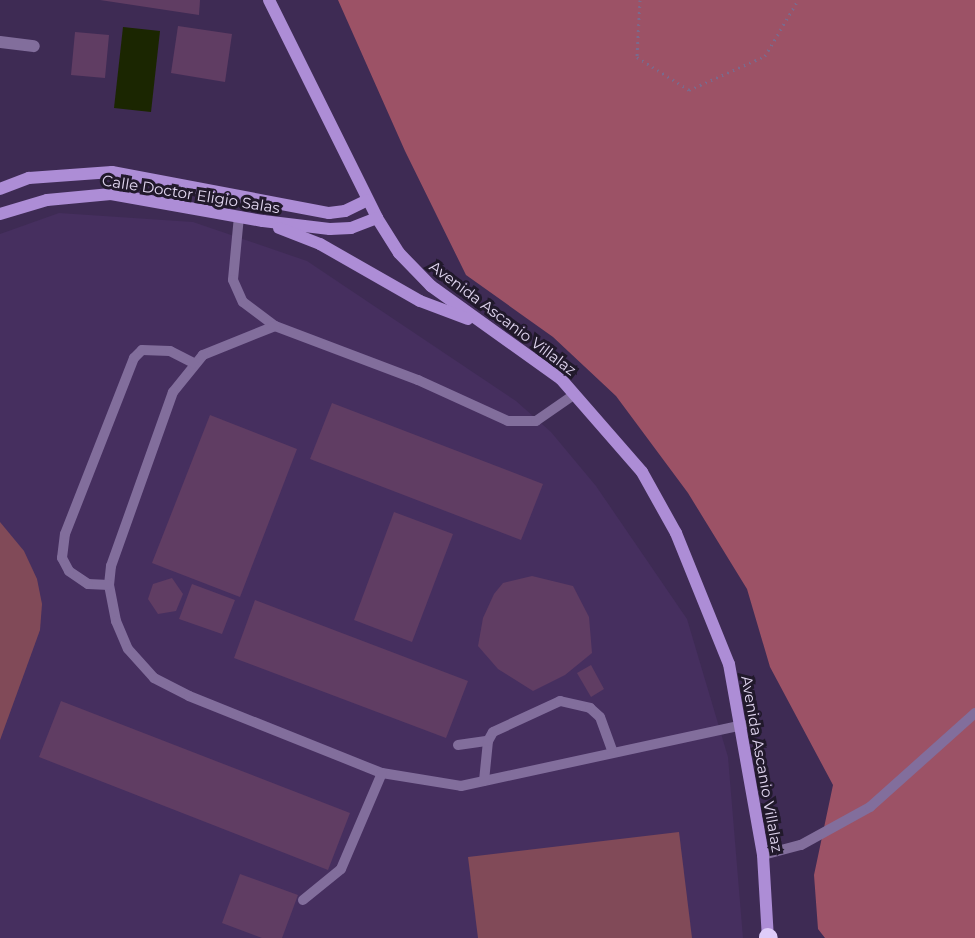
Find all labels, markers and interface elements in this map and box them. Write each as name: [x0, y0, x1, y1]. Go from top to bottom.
street label: Calle Doctor Eligio Salas: [101, 171, 281, 217]
street label: Avenida Ascanio Villalaz: [426, 257, 580, 379]
street label: Avenida Ascanio Villalaz: [738, 674, 786, 854]

